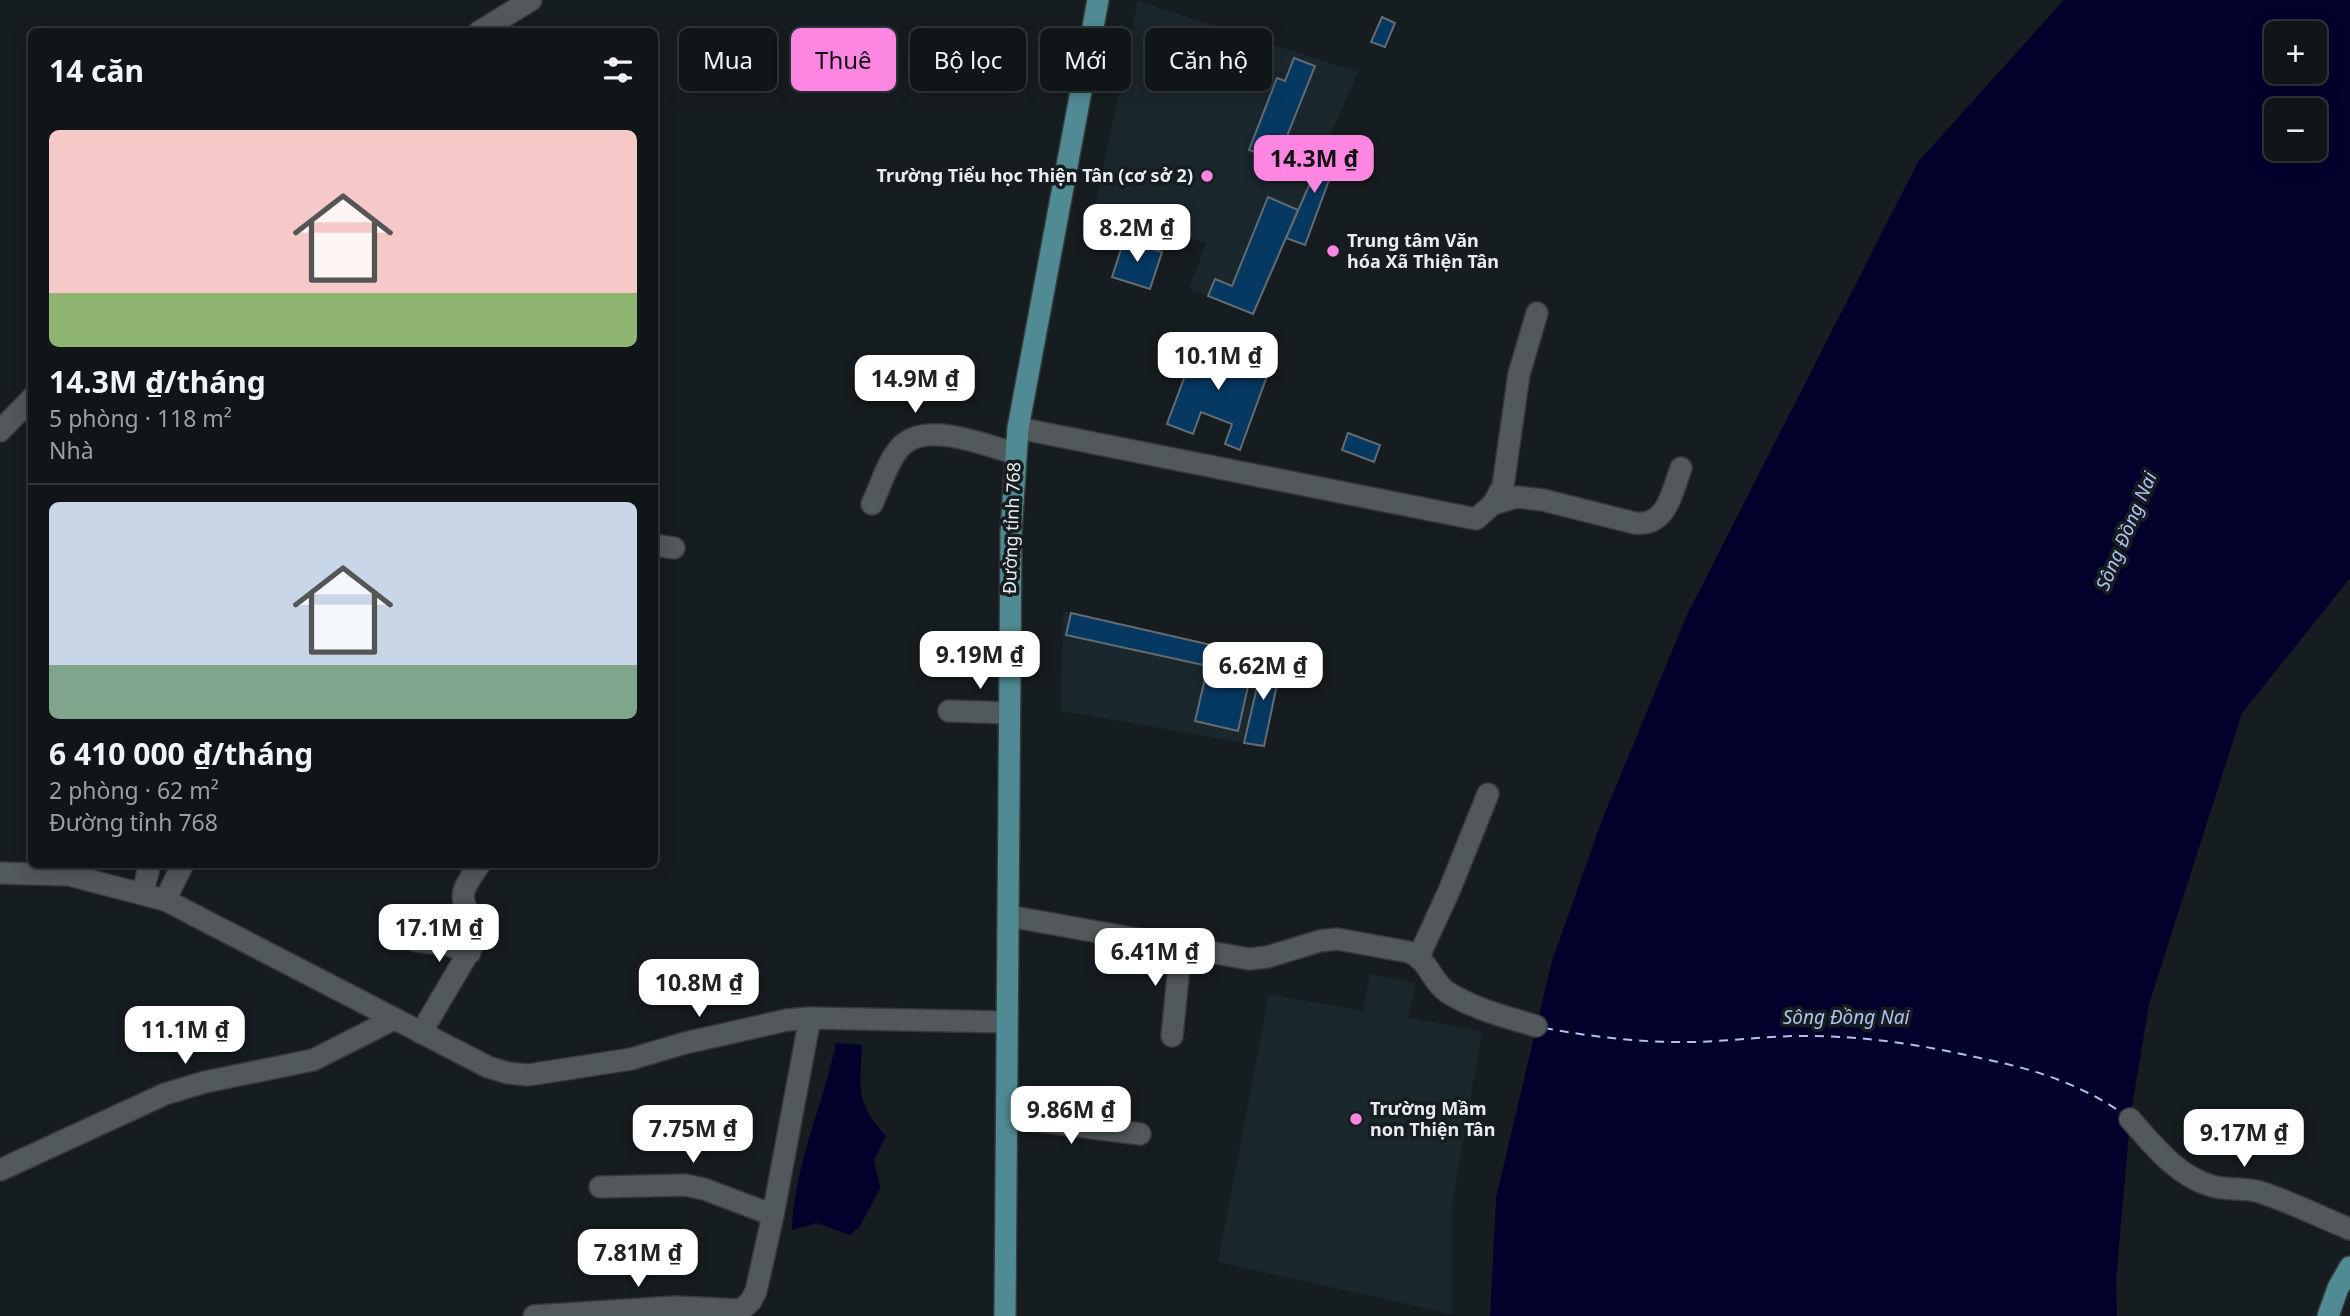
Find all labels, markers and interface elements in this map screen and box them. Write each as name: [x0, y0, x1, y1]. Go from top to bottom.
map controls: [2264, 21, 2327, 161]
button: +: [2264, 21, 2327, 84]
chip: Mua: [679, 28, 777, 91]
chip: Thuê: [791, 28, 896, 91]
chip: Bộ lọc: [910, 28, 1026, 91]
chip: Mới: [1040, 28, 1131, 91]
chip: Căn hộ: [1145, 28, 1272, 91]
text: 14 căn: [49, 50, 144, 91]
icon: filters: [599, 51, 637, 89]
button: −: [2264, 98, 2327, 161]
pin: 14.3M ₫: [1249, 136, 1379, 195]
text: 14.3M ₫: [1270, 142, 1358, 174]
place label: Trường Tiểu học Thiện Tân (cơ sở 2): [877, 163, 1193, 187]
marker: Trường Tiểu học Thiện Tân (cơ sở 2): [1199, 168, 1215, 184]
icon: home: [280, 175, 406, 301]
pin: 8.2M ₫: [1080, 204, 1194, 264]
text: 8.2M ₫: [1099, 211, 1175, 243]
place label: Trung tâm Văn hóa Xã Thiện Tân: [1347, 228, 1499, 273]
marker: Trung tâm Văn hóa Xã Thiện Tân: [1325, 243, 1341, 259]
pin: 10.1M ₫: [1153, 332, 1283, 392]
text: 10.1M ₫: [1174, 339, 1262, 371]
pin: 14.9M ₫: [850, 356, 980, 415]
text: 14.3M ₫/tháng: [49, 361, 266, 402]
text: 14.9M ₫: [871, 362, 959, 394]
text: 5 phòng · 118 m²: [49, 402, 232, 434]
text: Nhà: [49, 434, 94, 466]
street label: Đường tỉnh 768: [997, 461, 1025, 594]
water label: Sông Đồng Nai: [2089, 467, 2163, 594]
icon: home: [280, 547, 406, 673]
pin: 9.19M ₫: [915, 632, 1045, 691]
text: 9.19M ₫: [936, 638, 1024, 670]
pin: 6.62M ₫: [1198, 642, 1328, 702]
text: 6.62M ₫: [1219, 649, 1307, 681]
text: 6 410 000 ₫/tháng: [49, 733, 313, 774]
text: 2 phòng · 62 m²: [49, 774, 219, 806]
text: Đường tỉnh 768: [49, 806, 218, 838]
pin: 17.1M ₫: [374, 904, 504, 964]
text: 17.1M ₫: [395, 911, 483, 943]
pin: 6.41M ₫: [1090, 928, 1220, 988]
text: 6.41M ₫: [1111, 935, 1199, 967]
pin: 10.8M ₫: [634, 960, 764, 1019]
text: 10.8M ₫: [655, 966, 743, 998]
water label: Sông Đồng Nai: [1783, 1004, 1910, 1030]
pin: 11.1M ₫: [120, 1006, 250, 1066]
text: 11.1M ₫: [141, 1013, 229, 1045]
pin: 9.86M ₫: [1006, 1086, 1136, 1146]
text: 9.86M ₫: [1027, 1093, 1115, 1125]
place label: Trường Mầm non Thiện Tân: [1370, 1096, 1495, 1141]
pin: 7.75M ₫: [628, 1106, 758, 1165]
pin: 9.17M ₫: [2179, 1110, 2309, 1169]
marker: Trường Mầm non Thiện Tân: [1348, 1111, 1364, 1127]
text: 7.75M ₫: [649, 1112, 737, 1144]
text: 9.17M ₫: [2200, 1116, 2288, 1148]
pin: 7.81M ₫: [573, 1230, 703, 1289]
text: 7.81M ₫: [594, 1236, 682, 1268]

